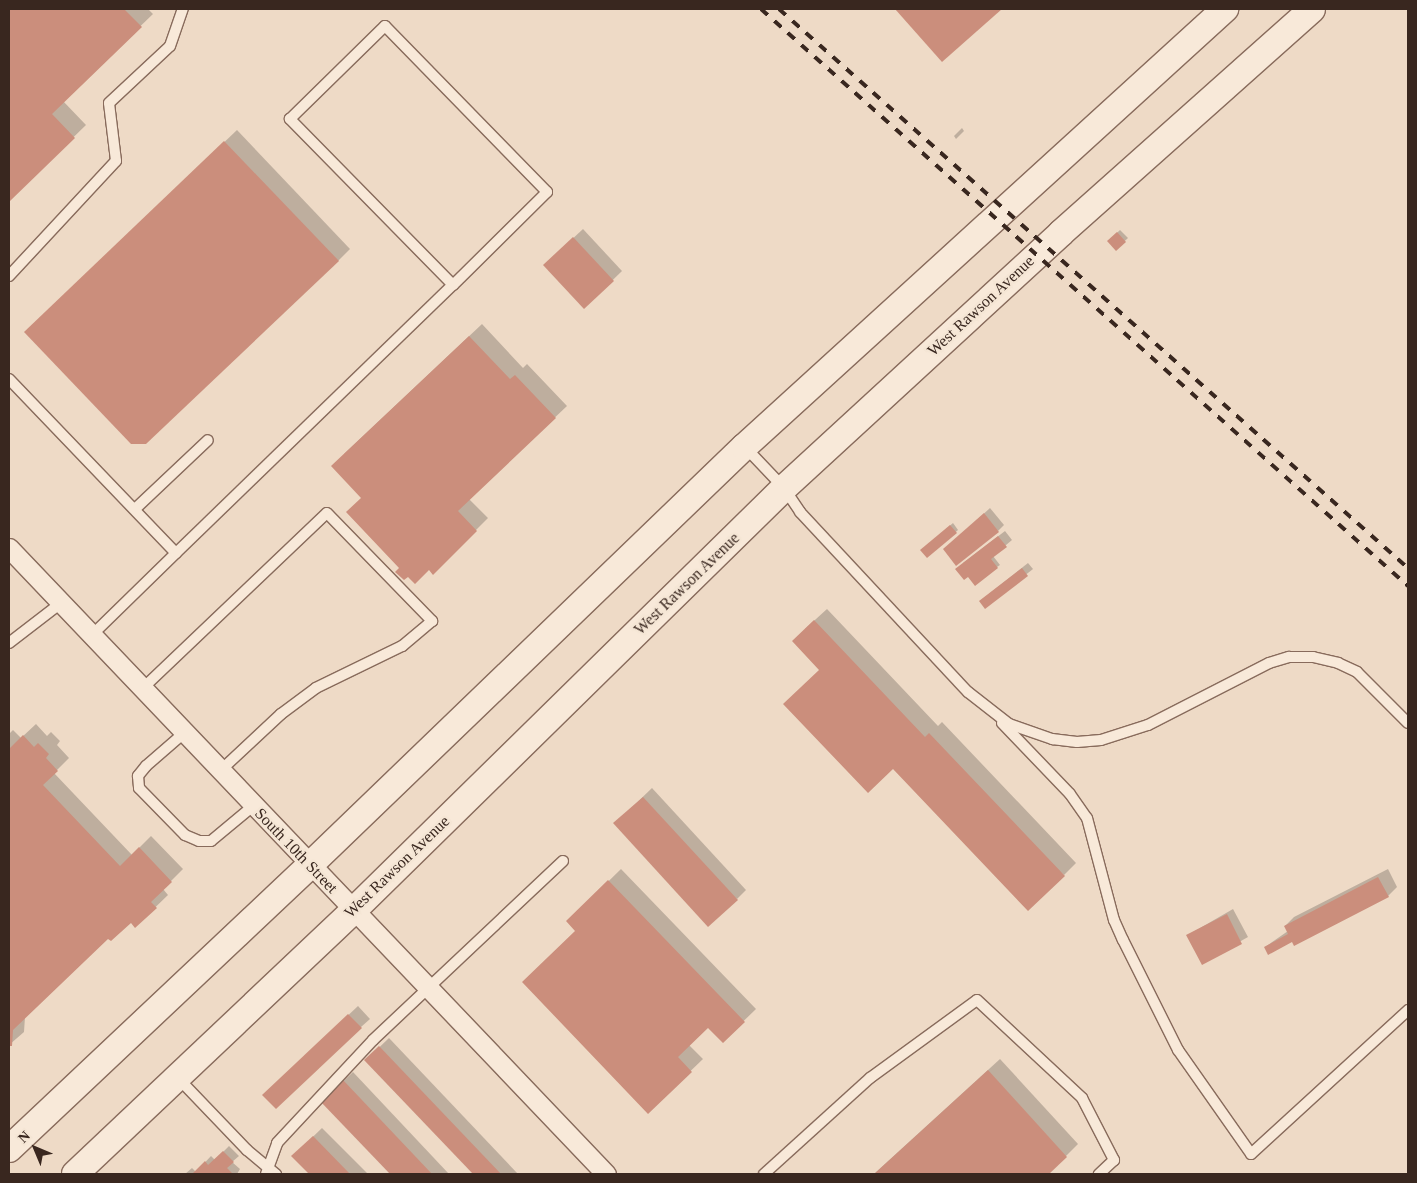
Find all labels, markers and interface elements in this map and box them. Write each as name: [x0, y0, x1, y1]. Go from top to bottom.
street label: West Rawson Avenue: [923, 251, 1039, 361]
street label: West Rawson Avenue: [630, 529, 744, 639]
street label: South 10th Street: [251, 804, 341, 898]
street label: West Rawson Avenue: [340, 812, 454, 922]
north arrow: [10, 1123, 60, 1173]
text: N: [15, 1128, 33, 1146]

